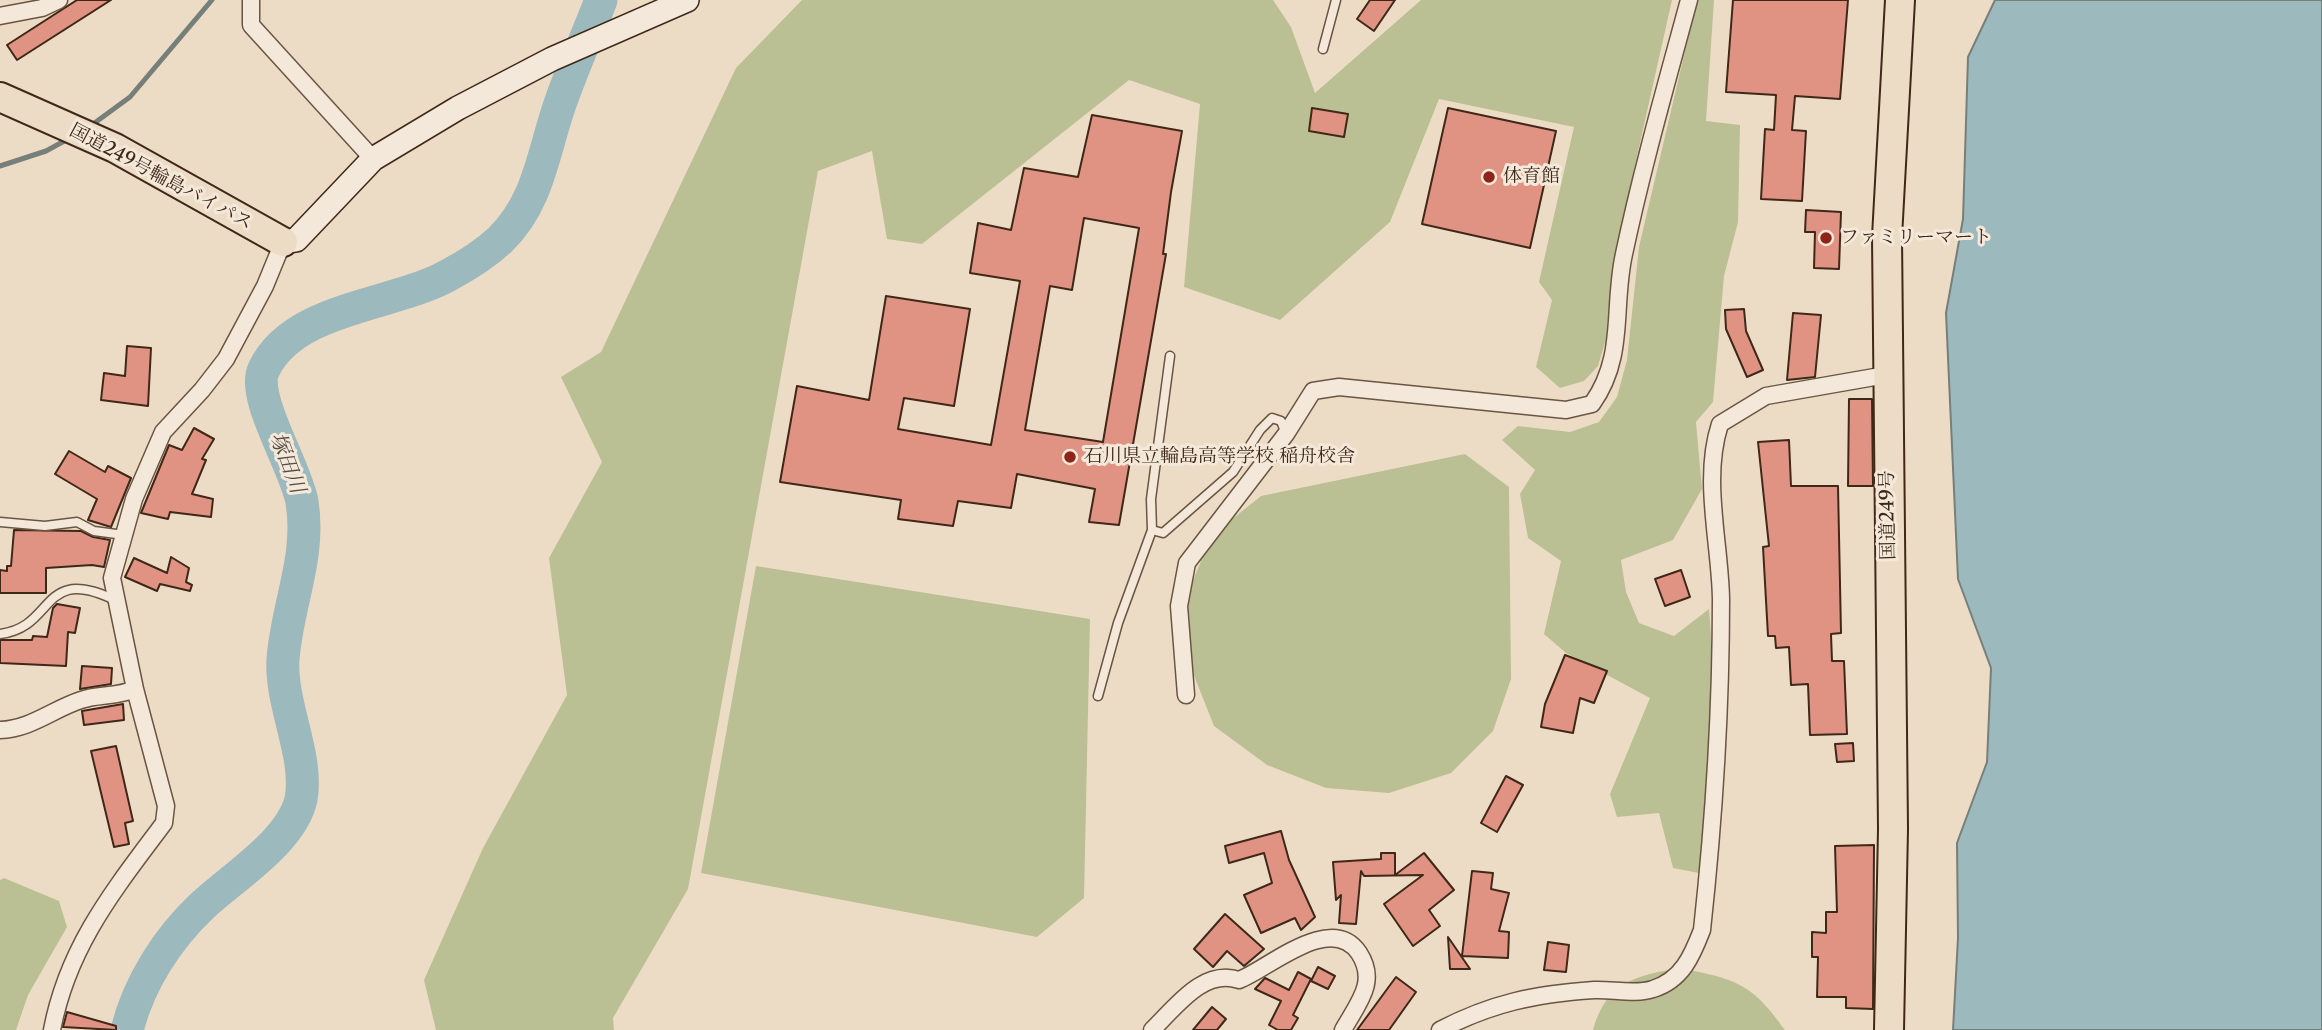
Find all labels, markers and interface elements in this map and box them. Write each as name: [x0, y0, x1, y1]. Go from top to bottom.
street label: 国道249号輪島バイパス: [66, 119, 256, 235]
place label: 体育館: [1503, 166, 1560, 188]
marker: 体育館: [1481, 169, 1497, 185]
place label: ファミリーマート: [1840, 227, 1992, 249]
marker: ファミリーマート: [1818, 230, 1834, 246]
water label: 塚田川: [264, 429, 310, 497]
place label: 石川県立輪島高等学校 稲舟校舎: [1084, 446, 1355, 468]
marker: 石川県立輪島高等学校 稲舟校舎: [1062, 449, 1078, 465]
street label: 国道249号: [1876, 470, 1900, 560]

